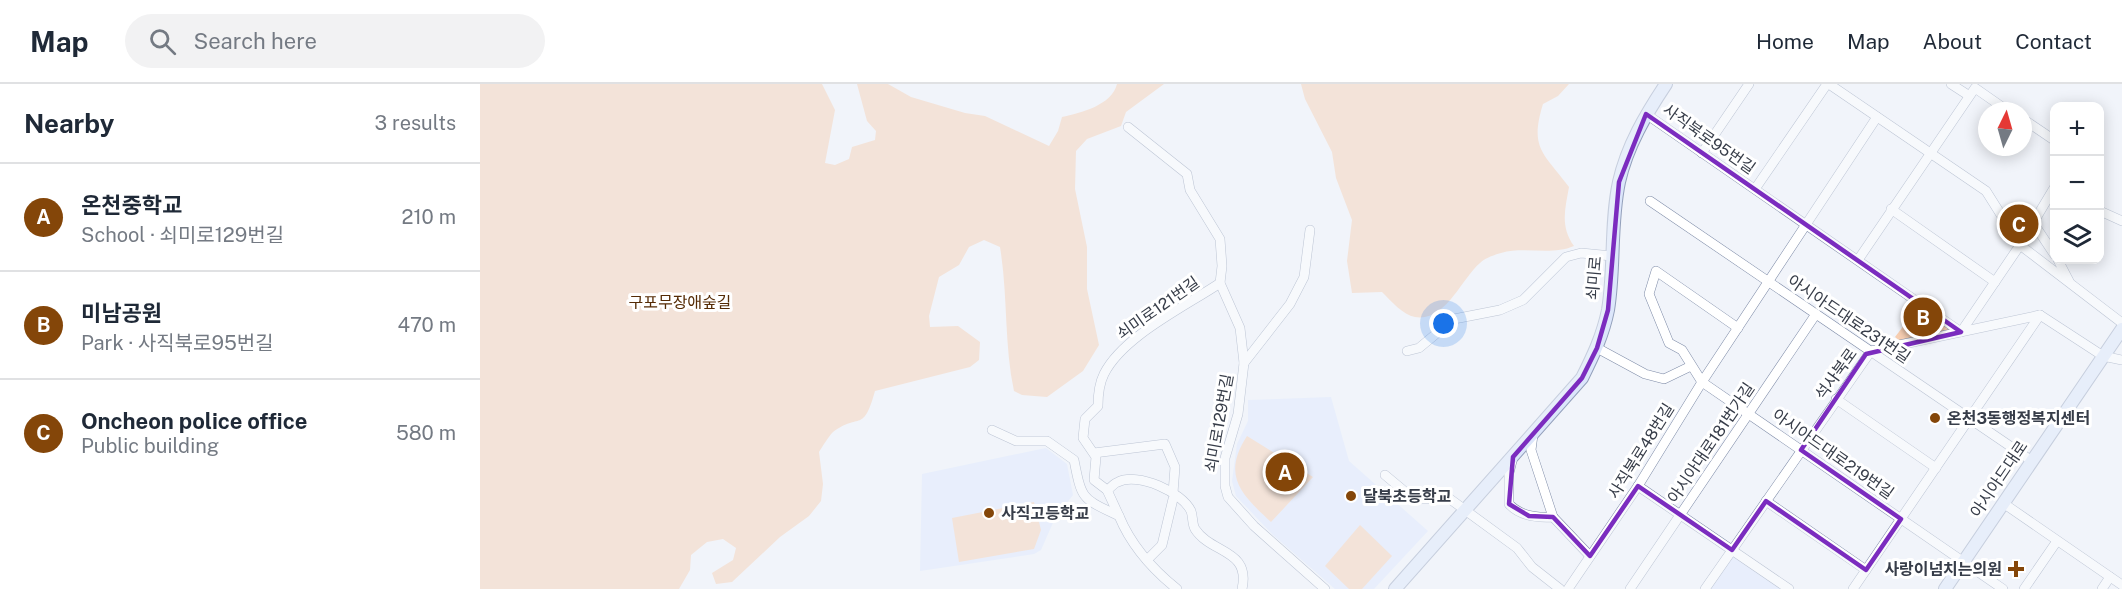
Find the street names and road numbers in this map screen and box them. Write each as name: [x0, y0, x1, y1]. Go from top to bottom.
street label: 사직북로95번길: [1659, 100, 1759, 178]
street label: 쇠미로: [1583, 255, 1605, 301]
street label: 아시아드대로231번길: [1784, 271, 1914, 367]
street label: 쇠미로121번길: [1113, 273, 1203, 343]
street label: 석사북로: [1811, 344, 1861, 403]
street label: 쇠미로129번길: [1201, 372, 1237, 474]
street label: 아시아대로181번가길: [1664, 379, 1758, 507]
street label: 사직북로48번길: [1604, 400, 1678, 502]
street label: 아시아드대로219번길: [1769, 405, 1897, 503]
street label: 아시아드대로: [1966, 437, 2032, 521]

